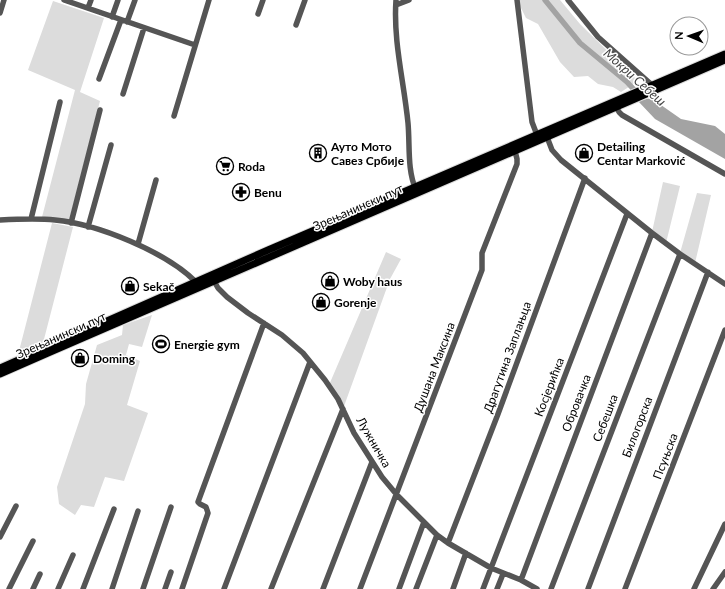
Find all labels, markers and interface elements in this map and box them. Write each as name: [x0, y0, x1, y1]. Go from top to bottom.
north arrow: [669, 16, 709, 56]
text: N: [672, 31, 685, 40]
water label: Мокри Себеш: [601, 45, 669, 109]
place label: Ауто Мото Савез Србије: [330, 139, 405, 168]
place label: Detailing Centar Marković: [597, 139, 686, 168]
building icon: Ауто Мото Савез Србије: [308, 143, 328, 163]
shop icon: Detailing Centar Marković: [574, 143, 594, 163]
supermarket icon: Roda: [215, 156, 235, 176]
place label: Roda: [238, 159, 265, 174]
street label: Зрењанински пут: [311, 180, 405, 234]
pharmacy icon: Benu: [231, 182, 251, 202]
place label: Benu: [254, 185, 282, 200]
shop icon: Woby haus: [320, 271, 340, 291]
place label: Woby haus: [343, 274, 402, 289]
shop icon: Sekač: [120, 276, 140, 296]
place label: Sekač: [143, 279, 174, 294]
shop icon: Gorenje: [311, 292, 331, 312]
place label: Gorenje: [334, 295, 377, 310]
street label: Драгутина Заплањца: [480, 299, 534, 415]
street label: Зрењанински пут: [14, 308, 108, 362]
street label: Душана Максина: [410, 320, 458, 414]
sports icon: Energie gym: [151, 334, 171, 354]
place label: Energie gym: [174, 337, 240, 352]
shop icon: Doming: [70, 348, 90, 368]
place label: Doming: [93, 351, 136, 366]
street label: Косјерићка: [531, 355, 567, 419]
street label: Обровачка: [558, 372, 594, 434]
street label: Себешка: [589, 392, 621, 444]
street label: Билогорска: [618, 394, 656, 460]
street label: Лужничка: [353, 413, 395, 470]
street label: Псуњска: [649, 431, 681, 481]

